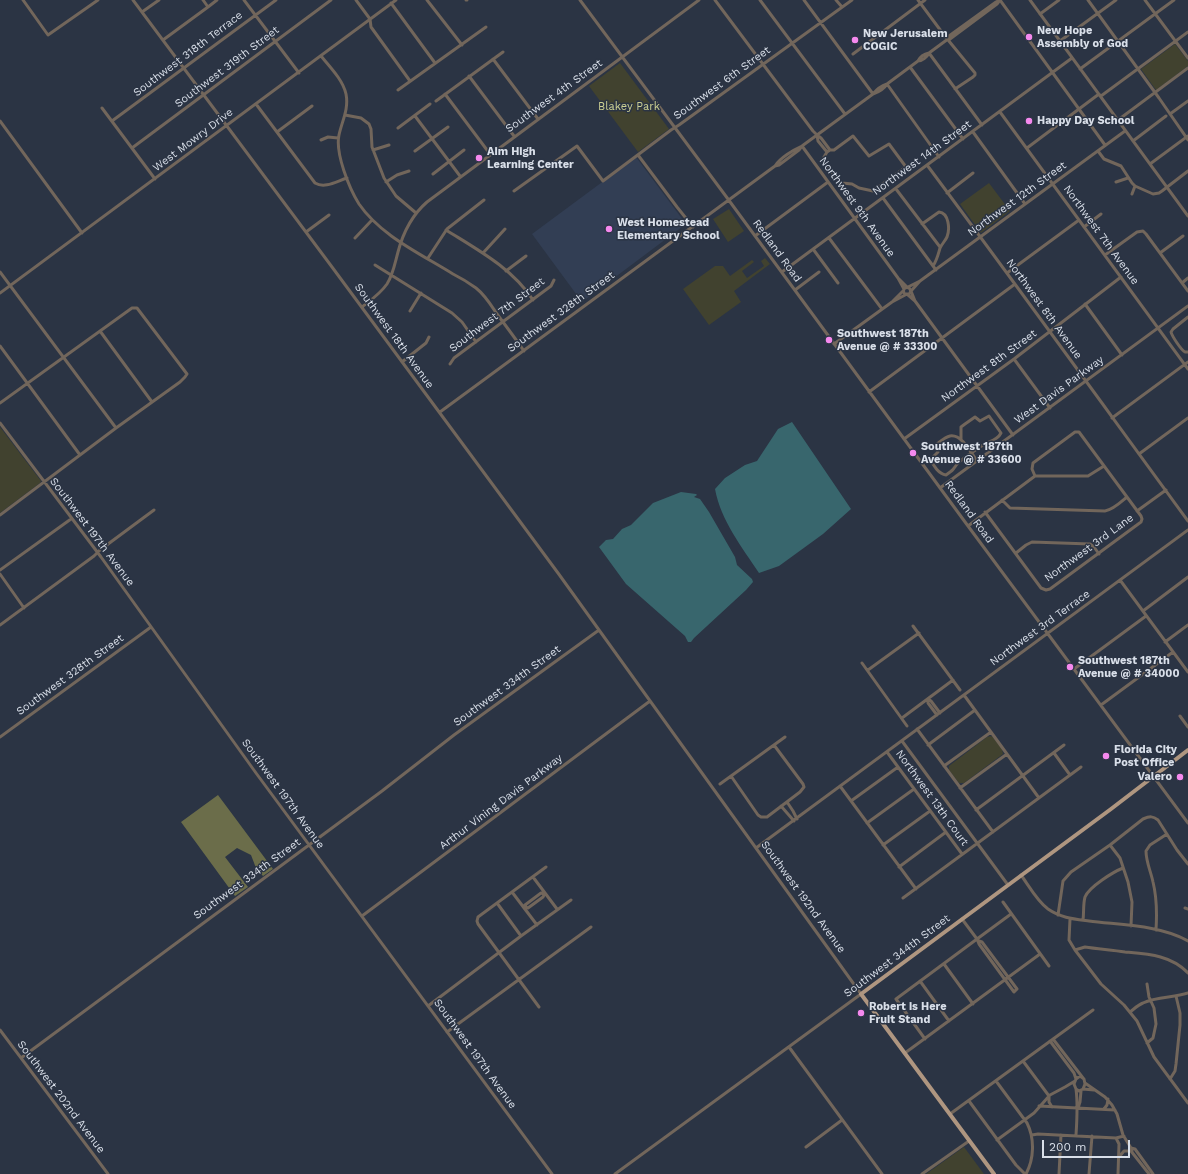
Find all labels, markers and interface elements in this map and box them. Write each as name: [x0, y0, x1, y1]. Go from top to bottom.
street label: Southwest 318th Terrace: [131, 9, 245, 99]
street label: Southwest 319th Street: [172, 23, 282, 111]
place label: New Hope Assembly of God: [1037, 24, 1128, 50]
place label: New Jerusalem COGIC: [863, 27, 948, 53]
marker: New Hope Assembly of God: [1024, 32, 1034, 42]
marker: New Jerusalem COGIC: [850, 35, 860, 45]
street label: Southwest 6th Street: [671, 43, 773, 123]
street label: Southwest 4th Street: [503, 56, 605, 136]
park label: Blakey Park: [598, 100, 660, 114]
street label: West Mowry Drive: [150, 106, 236, 174]
place label: Happy Day School: [1037, 114, 1134, 128]
marker: Happy Day School: [1024, 116, 1034, 126]
street label: Northwest 14th Street: [870, 118, 974, 198]
place label: Aim High Learning Center: [487, 145, 574, 171]
marker: Aim High Learning Center: [474, 153, 484, 163]
street label: Northwest 9th Avenue: [816, 154, 898, 260]
street label: Northwest 12th Street: [965, 159, 1069, 239]
street label: Northwest 7th Avenue: [1060, 183, 1142, 287]
place label: West Homestead Elementary School: [617, 216, 720, 242]
street label: Redland Road: [750, 217, 804, 285]
marker: West Homestead Elementary School: [604, 224, 614, 234]
street label: Northwest 8th Avenue: [1003, 256, 1085, 362]
street label: Southwest 328th Street: [505, 269, 617, 355]
street label: Southwest 7th Street: [447, 275, 547, 355]
street label: Southwest 18th Avenue: [352, 281, 436, 391]
place label: Southwest 187th Avenue @ # 33300: [837, 327, 937, 353]
street label: Northwest 8th Street: [939, 327, 1039, 405]
marker: Southwest 187th Avenue @ # 33300: [824, 335, 834, 345]
street label: West Davis Parkway: [1012, 353, 1106, 427]
place label: Southwest 187th Avenue @ # 33600: [921, 440, 1022, 466]
marker: Southwest 187th Avenue @ # 33600: [908, 448, 918, 458]
street label: Southwest 197th Avenue: [47, 475, 137, 589]
street label: Redland Road: [942, 478, 996, 546]
street label: Northwest 3rd Lane: [1042, 511, 1136, 585]
street label: Northwest 3rd Terrace: [987, 587, 1093, 669]
street label: Southwest 328th Street: [14, 632, 126, 718]
street label: Southwest 334th Street: [451, 643, 563, 729]
place label: Southwest 187th Avenue @ # 34000: [1078, 654, 1179, 680]
marker: Southwest 187th Avenue @ # 34000: [1065, 662, 1075, 672]
street label: Southwest 197th Avenue: [239, 737, 327, 851]
place label: Florida City Post Office: [1114, 743, 1177, 769]
street label: Northwest 13th Court: [893, 748, 971, 848]
street label: Arthur Vining Davis Parkway: [437, 751, 565, 853]
marker: Florida City Post Office: [1101, 751, 1111, 761]
place label: Valero: [1138, 770, 1172, 784]
marker: Valero: [1175, 772, 1185, 782]
street label: Southwest 334th Street: [191, 836, 303, 922]
street label: Southwest 192nd Avenue: [758, 838, 848, 956]
street label: Southwest 344th Street: [841, 912, 953, 1000]
street label: Southwest 197th Avenue: [431, 997, 519, 1111]
place label: Robert is Here Fruit Stand: [869, 1000, 947, 1026]
marker: Robert is Here Fruit Stand: [856, 1008, 866, 1018]
street label: Southwest 202nd Avenue: [14, 1038, 108, 1156]
scale bar: [1044, 1132, 1132, 1158]
text: 200 m: [1049, 1140, 1086, 1154]

